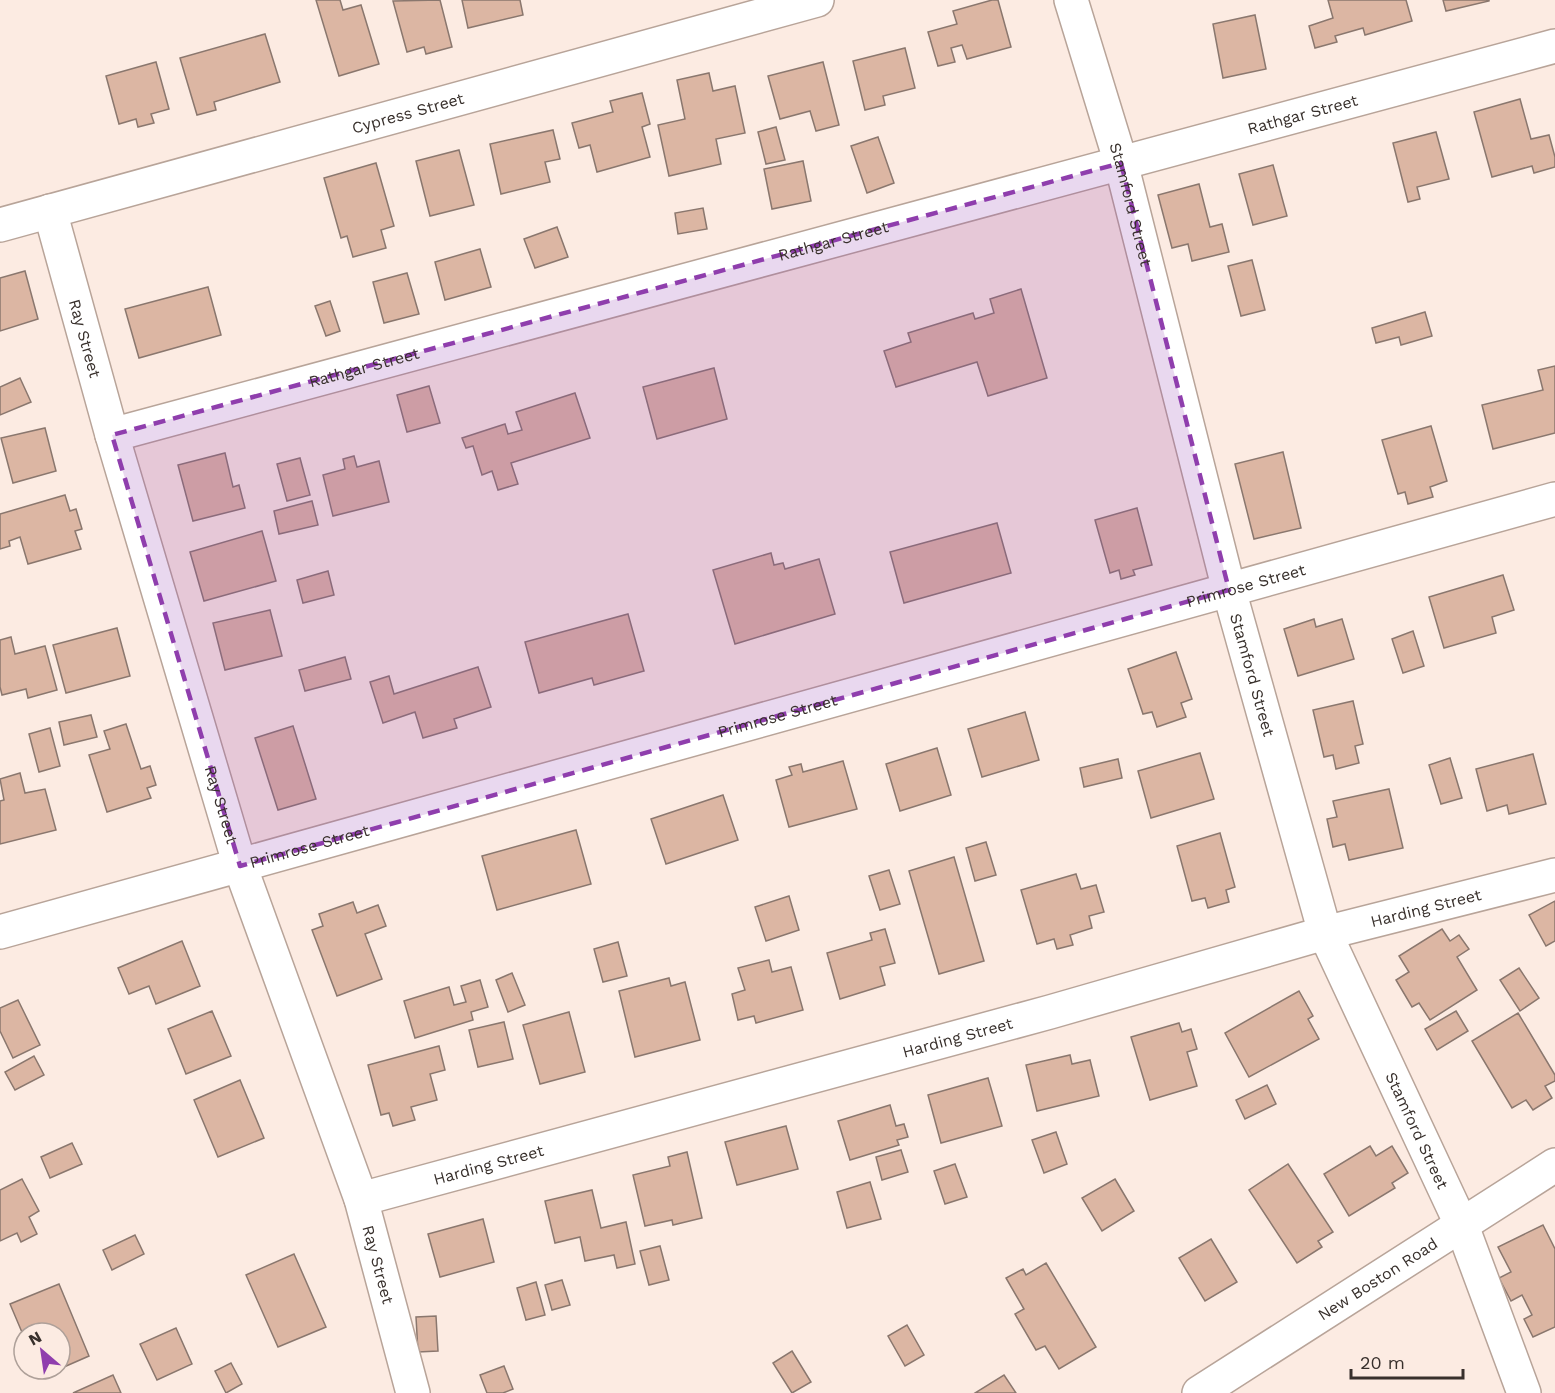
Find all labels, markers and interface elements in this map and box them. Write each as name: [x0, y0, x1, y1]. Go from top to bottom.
street label: Cypress Street: [350, 89, 466, 138]
street label: Rathgar Street: [1245, 91, 1360, 138]
street label: Stamford Street: [1105, 140, 1156, 268]
street label: Rathgar Street: [776, 217, 891, 265]
street label: Ray Street: [65, 297, 105, 380]
street label: Rathgar Street: [307, 344, 422, 391]
street label: Primrose Street: [1184, 560, 1308, 611]
street label: Stamford Street: [1226, 611, 1279, 739]
street label: Primrose Street: [716, 690, 840, 742]
street label: Ray Street: [201, 763, 242, 846]
street label: Primrose Street: [248, 821, 371, 872]
street label: Harding Street: [1369, 885, 1484, 931]
street label: Harding Street: [900, 1014, 1015, 1062]
street label: Stamford Street: [1381, 1069, 1452, 1192]
street label: Harding Street: [431, 1141, 546, 1189]
street label: Ray Street: [358, 1223, 398, 1306]
street label: New Boston Road: [1314, 1234, 1441, 1324]
north arrow: [12, 1321, 72, 1381]
text: N: [25, 1327, 45, 1350]
scale bar: [1351, 1342, 1464, 1380]
text: 20 m: [1360, 1352, 1405, 1373]

